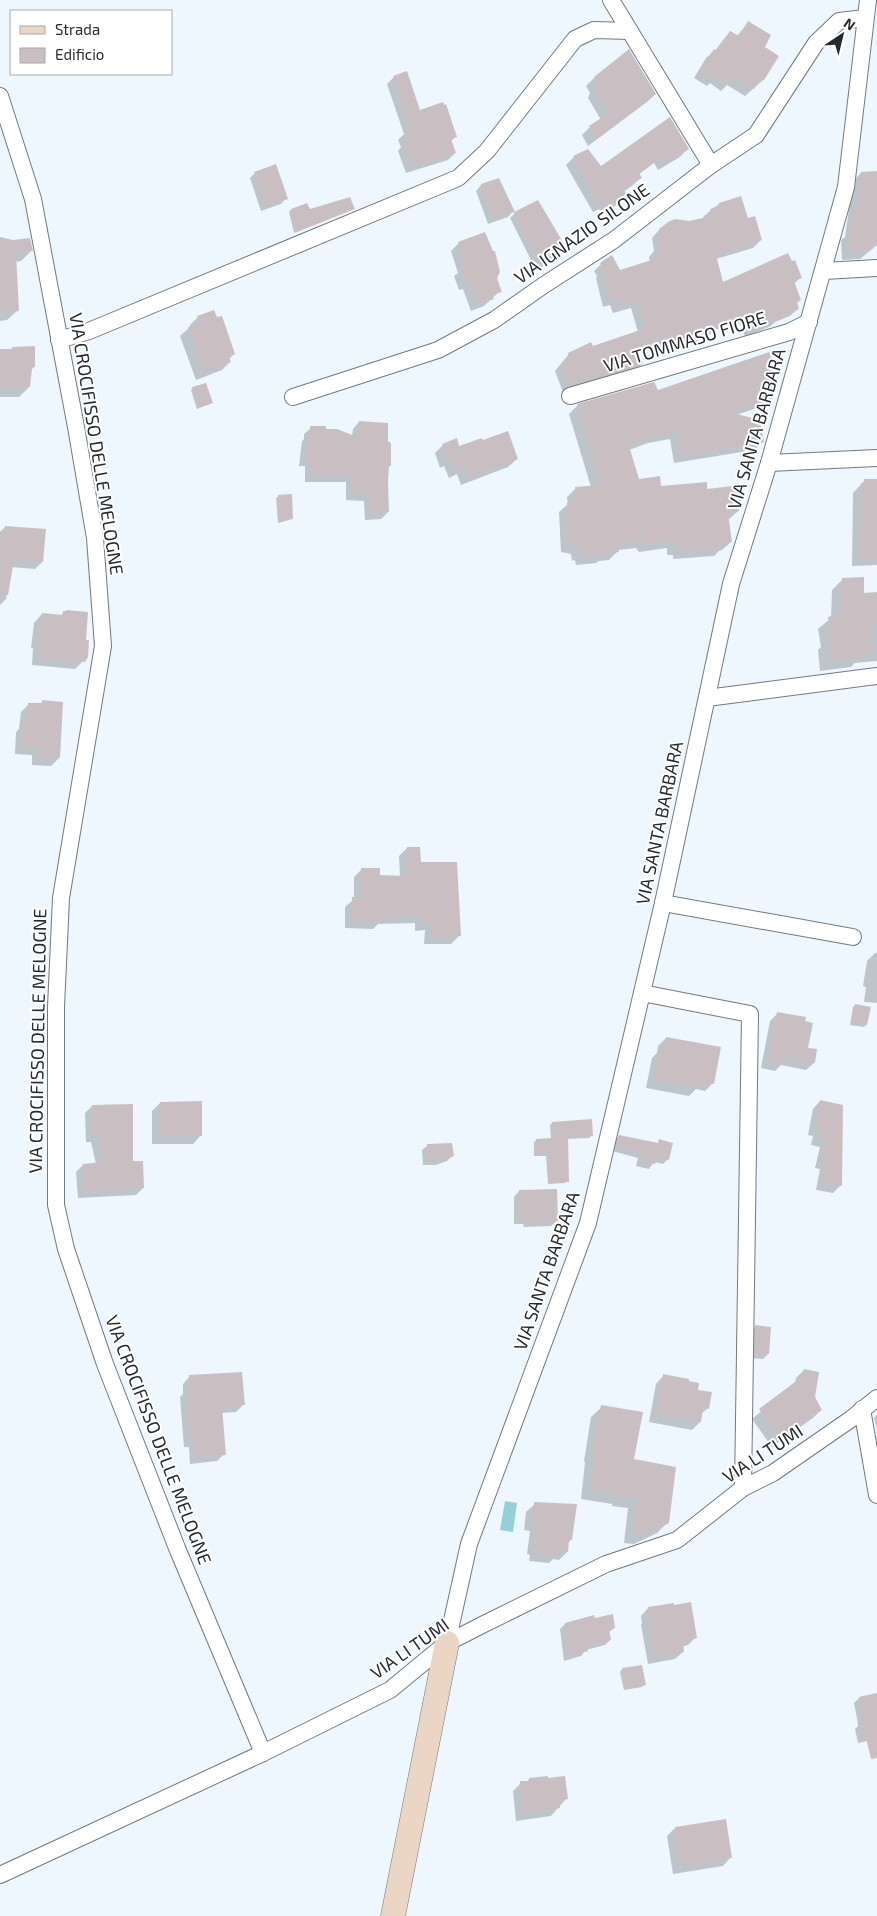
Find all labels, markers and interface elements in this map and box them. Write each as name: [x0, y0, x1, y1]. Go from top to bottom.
legend: [10, 10, 172, 75]
north arrow: [817, 10, 867, 60]
text: N: [841, 14, 859, 34]
text: Strada: [55, 20, 100, 38]
text: Edificio: [55, 45, 104, 63]
street label: VIA IGNAZIO SILONE: [510, 178, 653, 288]
street label: VIA TOMMASO FIORE: [601, 306, 769, 376]
street label: VIA CROCIFISSO DELLE MELOGNE: [65, 311, 129, 576]
street label: VIA SANTA BARBARA: [722, 345, 790, 512]
street label: VIA SANTA BARBARA: [631, 738, 687, 907]
street label: VIA CROCIFISSO DELLE MELOGNE: [24, 908, 50, 1174]
street label: VIA SANTA BARBARA: [509, 1187, 584, 1353]
street label: VIA CROCIFISSO DELLE MELOGNE: [101, 1312, 217, 1567]
street label: VIA LI TUMI: [718, 1419, 807, 1487]
street label: VIA LI TUMI: [366, 1613, 453, 1683]

